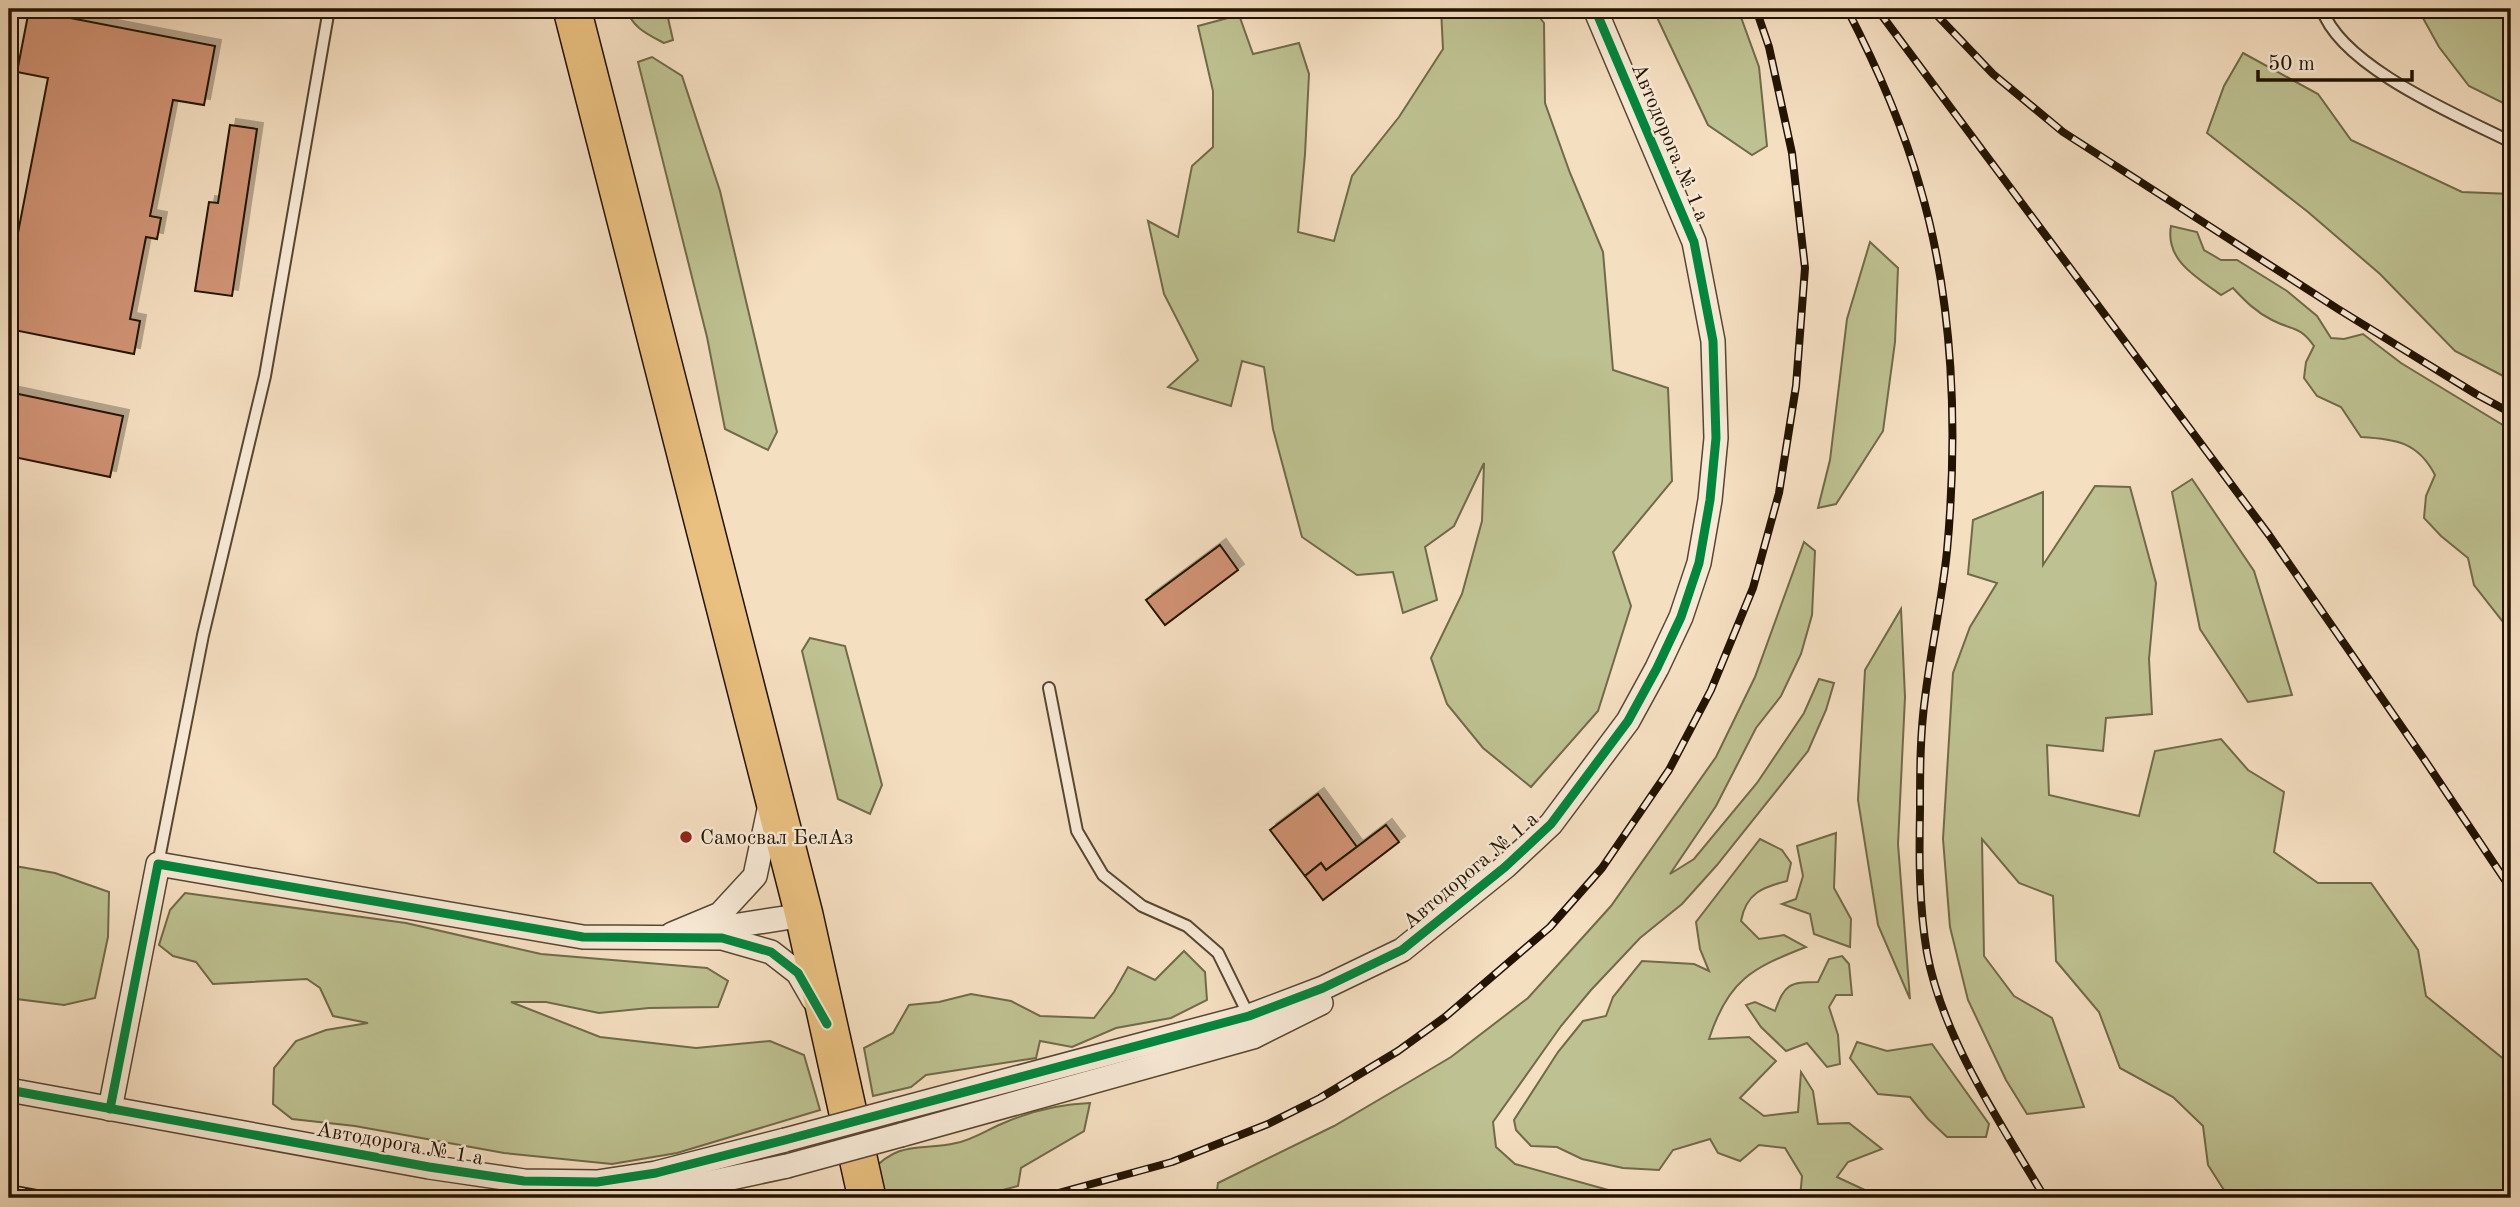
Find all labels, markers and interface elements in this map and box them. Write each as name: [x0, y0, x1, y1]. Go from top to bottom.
scale bar: [2258, 38, 2412, 82]
text: 50 m: [2268, 54, 2315, 75]
street label: Автодорога № 1 а: [1627, 61, 1712, 225]
street label: Автодорога № 1 а: [1399, 809, 1543, 934]
place label: Самосвал БелАз: [700, 828, 853, 849]
marker: Самосвал БелАз: [678, 829, 694, 845]
street label: Автодорога № 1 а: [315, 1119, 485, 1170]

